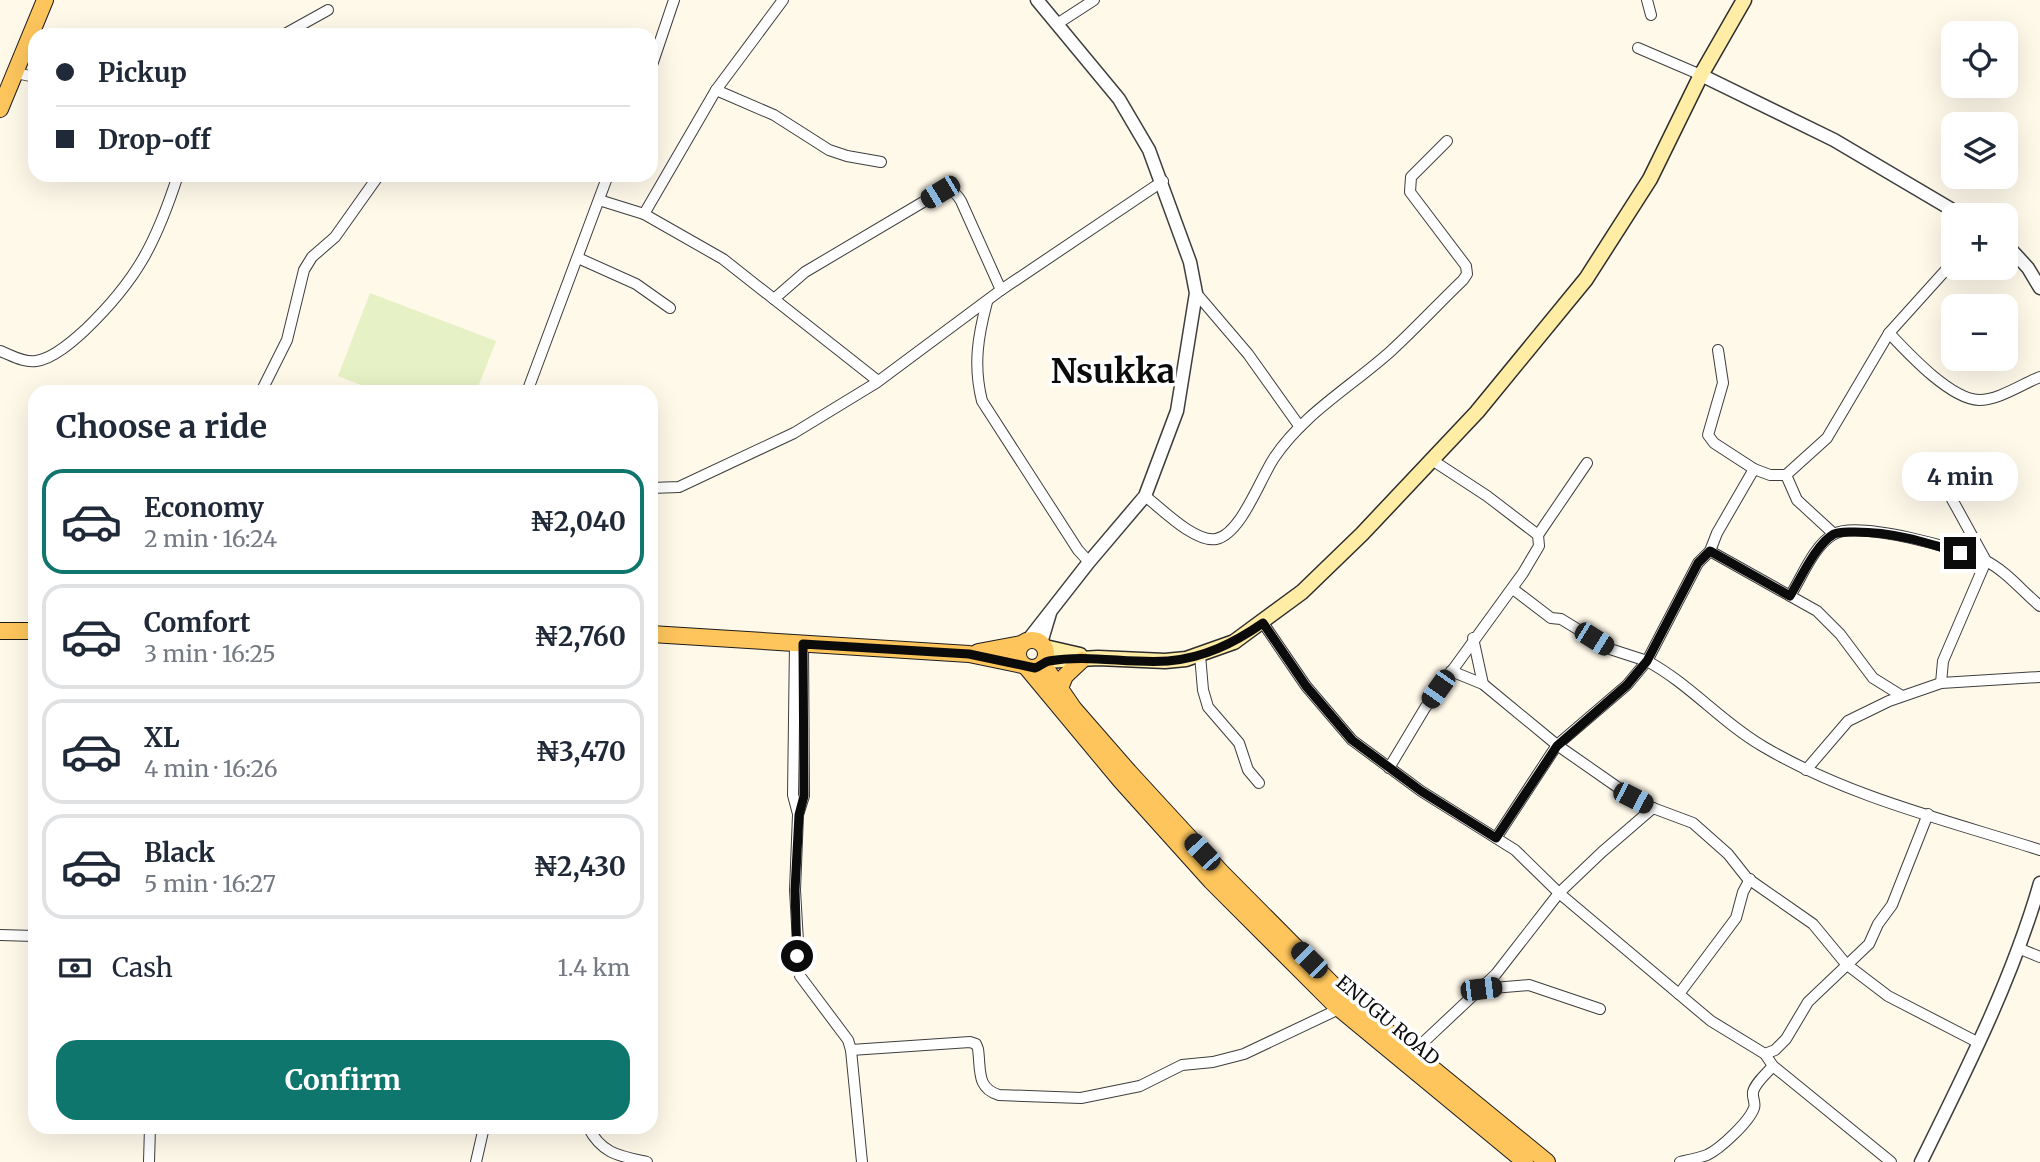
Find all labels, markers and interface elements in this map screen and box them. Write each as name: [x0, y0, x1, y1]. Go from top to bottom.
map controls: [1941, 21, 2018, 371]
button: locate: [1941, 21, 2018, 98]
text: Pickup: [98, 56, 187, 89]
button: layers: [1941, 112, 2018, 189]
text: Drop-off: [98, 123, 211, 156]
car: [917, 172, 964, 212]
button: +: [1941, 203, 2018, 280]
button: −: [1941, 294, 2018, 371]
district label: Nsukka: [1051, 351, 1175, 392]
text: Choose a ride: [56, 407, 267, 447]
callout: 4 min: [1902, 452, 2018, 500]
text: 4 min: [1927, 462, 1993, 491]
icon: car: [60, 490, 123, 553]
text: Economy: [144, 491, 264, 524]
text: ₦2,040: [530, 505, 626, 538]
text: 2 min · 16:24: [144, 524, 277, 553]
route end: [1944, 537, 1976, 569]
icon: car: [60, 605, 123, 668]
text: Comfort: [144, 606, 250, 639]
car: [1571, 619, 1618, 659]
text: ₦2,760: [534, 620, 626, 653]
text: 3 min · 16:25: [144, 639, 276, 668]
car: [1418, 666, 1459, 712]
icon: car: [60, 720, 123, 783]
text: XL: [144, 721, 180, 754]
text: ₦3,470: [535, 735, 626, 768]
text: 4 min · 16:26: [144, 754, 278, 783]
car: [1610, 779, 1657, 817]
car: [1180, 829, 1225, 875]
icon: car: [60, 835, 123, 898]
text: Black: [144, 836, 215, 869]
text: ₦2,430: [533, 850, 626, 883]
text: 5 min · 16:27: [144, 869, 276, 898]
car: [1287, 938, 1332, 982]
route start: [781, 940, 813, 972]
icon: cash: [56, 949, 94, 987]
text: Cash: [112, 951, 173, 984]
text: 1.4 km: [557, 953, 630, 982]
street label: ENUGU ROAD: [1331, 970, 1445, 1070]
car: [1459, 976, 1504, 1002]
button: Confirm: [56, 1040, 630, 1120]

